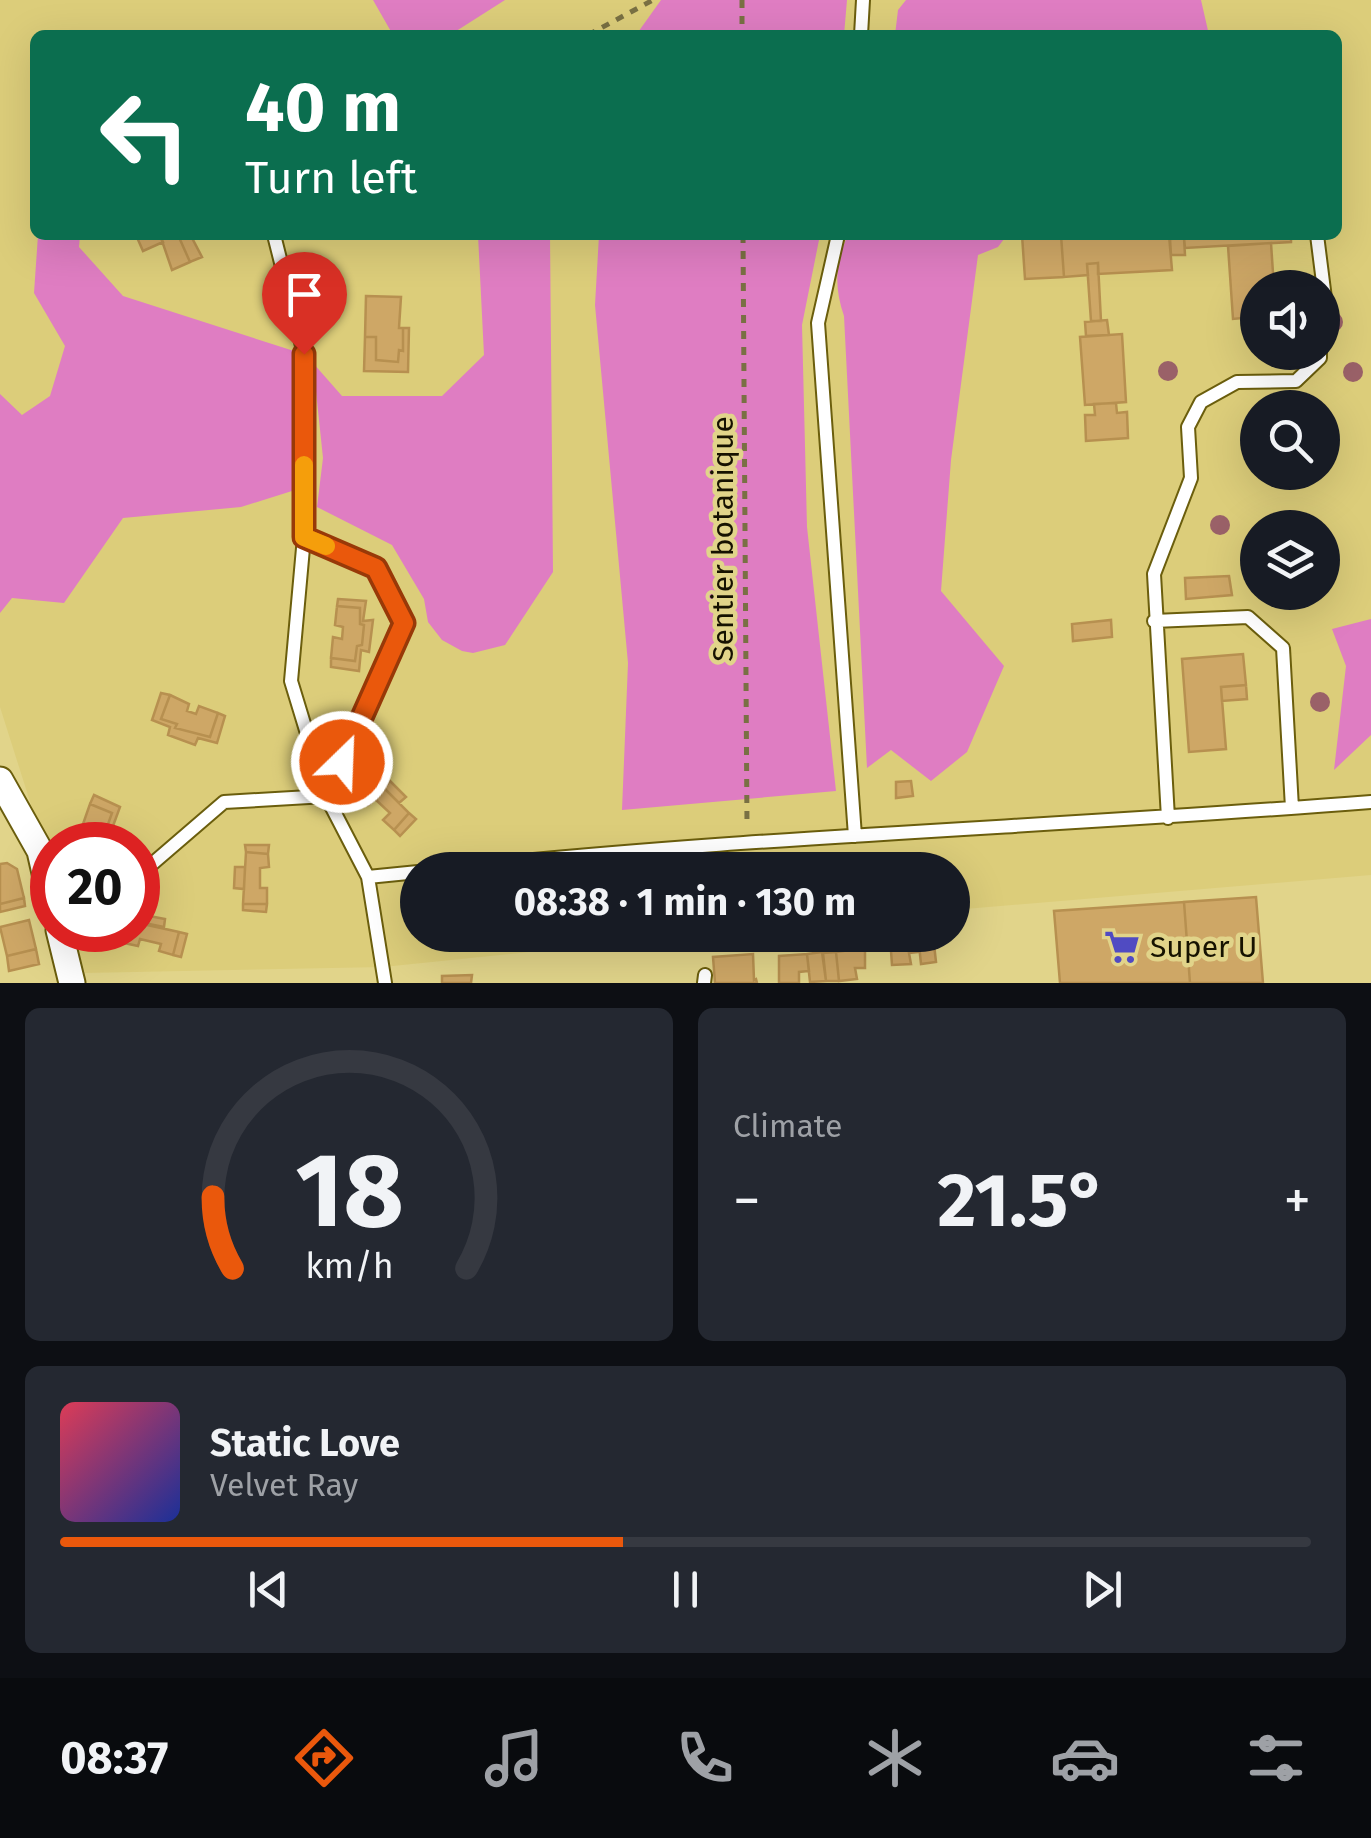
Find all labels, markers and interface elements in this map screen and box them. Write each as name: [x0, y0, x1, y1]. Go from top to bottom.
text: 40 m: [245, 66, 401, 150]
icon: left: [80, 70, 210, 200]
text: Turn left: [245, 151, 417, 205]
pin: [262, 252, 347, 355]
icon: arrive: [277, 267, 332, 322]
map controls: [1240, 270, 1340, 610]
button: sound: [1240, 270, 1340, 370]
button: search: [1240, 390, 1340, 490]
street label: Sentier botanique: [705, 416, 741, 662]
button: layers: [1240, 510, 1340, 610]
position arrow: [290, 710, 394, 814]
speed limit sign: 20: [30, 822, 160, 952]
text: 08:38 · 1 min · 130 m: [514, 879, 856, 925]
supermarket icon: Super U: [1103, 928, 1141, 966]
place label: Super U: [1150, 929, 1257, 965]
text: Climate: [733, 1107, 842, 1145]
text: 18: [295, 1129, 403, 1254]
text: 21.5°: [937, 1156, 1107, 1246]
text: −: [733, 1168, 761, 1234]
text: +: [1284, 1168, 1311, 1234]
text: km/h: [305, 1245, 393, 1287]
text: Static Love: [210, 1420, 400, 1466]
text: Velvet Ray: [210, 1466, 358, 1504]
icon: previous: [241, 1562, 296, 1617]
icon: pause: [658, 1562, 713, 1617]
icon: next: [1075, 1562, 1130, 1617]
icon: directions: [289, 1723, 359, 1793]
icon: music: [479, 1723, 549, 1793]
icon: phone: [670, 1723, 740, 1793]
icon: climate: [860, 1723, 930, 1793]
icon: car: [1050, 1723, 1120, 1793]
icon: filters: [1241, 1723, 1311, 1793]
text: 08:37: [60, 1731, 168, 1785]

